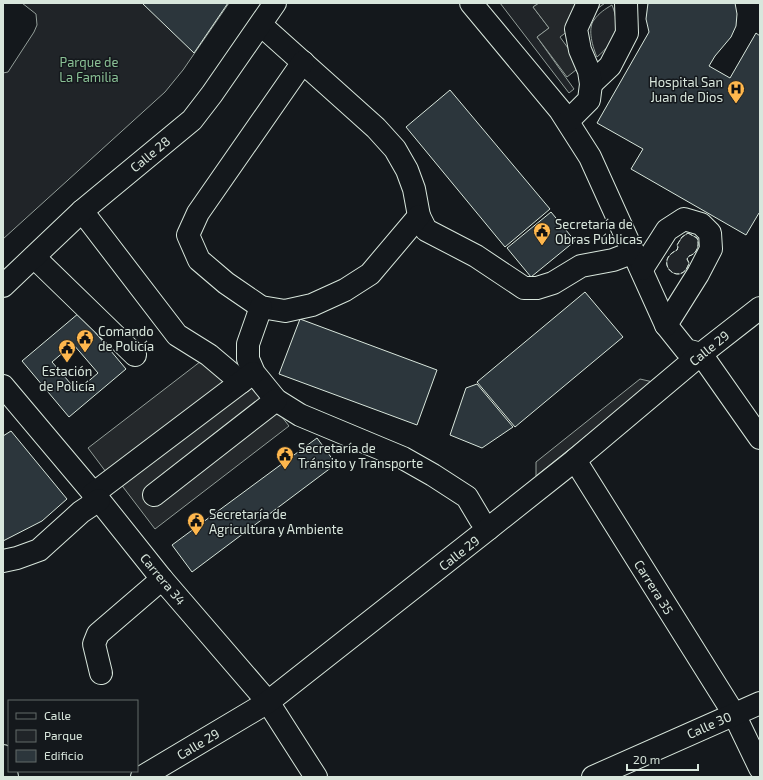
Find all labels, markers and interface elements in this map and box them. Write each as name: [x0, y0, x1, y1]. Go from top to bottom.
park label: Parque de La Familia: [59, 54, 119, 85]
place label: Hospital San Juan de Dios: [649, 74, 723, 105]
hospital icon: Hospital San Juan de Dios: [726, 79, 746, 104]
street label: Calle 28: [127, 133, 173, 175]
place label: Secretaría de Obras Públicas: [555, 216, 643, 247]
public building icon: Secretaría de Obras Públicas: [532, 221, 552, 246]
place label: Comando de Policía: [98, 323, 154, 354]
street label: Calle 29: [686, 327, 732, 369]
public building icon: Comando de Policía: [75, 328, 95, 353]
public building icon: Estación de Policía: [57, 338, 77, 363]
place label: Estación de Policía: [39, 363, 95, 394]
place label: Secretaría de Tránsito y Transporte: [298, 440, 423, 471]
public building icon: Secretaría de Tránsito y Transporte: [275, 445, 295, 470]
place label: Secretaría de Agricultura y Ambiente: [209, 506, 343, 537]
public building icon: Secretaría de Agricultura y Ambiente: [186, 511, 206, 536]
street label: Calle 29: [436, 532, 482, 574]
street label: Carrera 34: [137, 550, 189, 608]
street label: Carrera 35: [631, 557, 677, 617]
legend: [8, 700, 138, 772]
text: Calle: [44, 708, 71, 722]
street label: Calle 30: [684, 708, 734, 742]
street label: Calle 29: [174, 725, 222, 763]
text: Parque: [44, 728, 82, 742]
scale bar: [627, 746, 698, 772]
text: Edificio: [44, 748, 84, 762]
text: 20 m: [633, 752, 660, 766]

